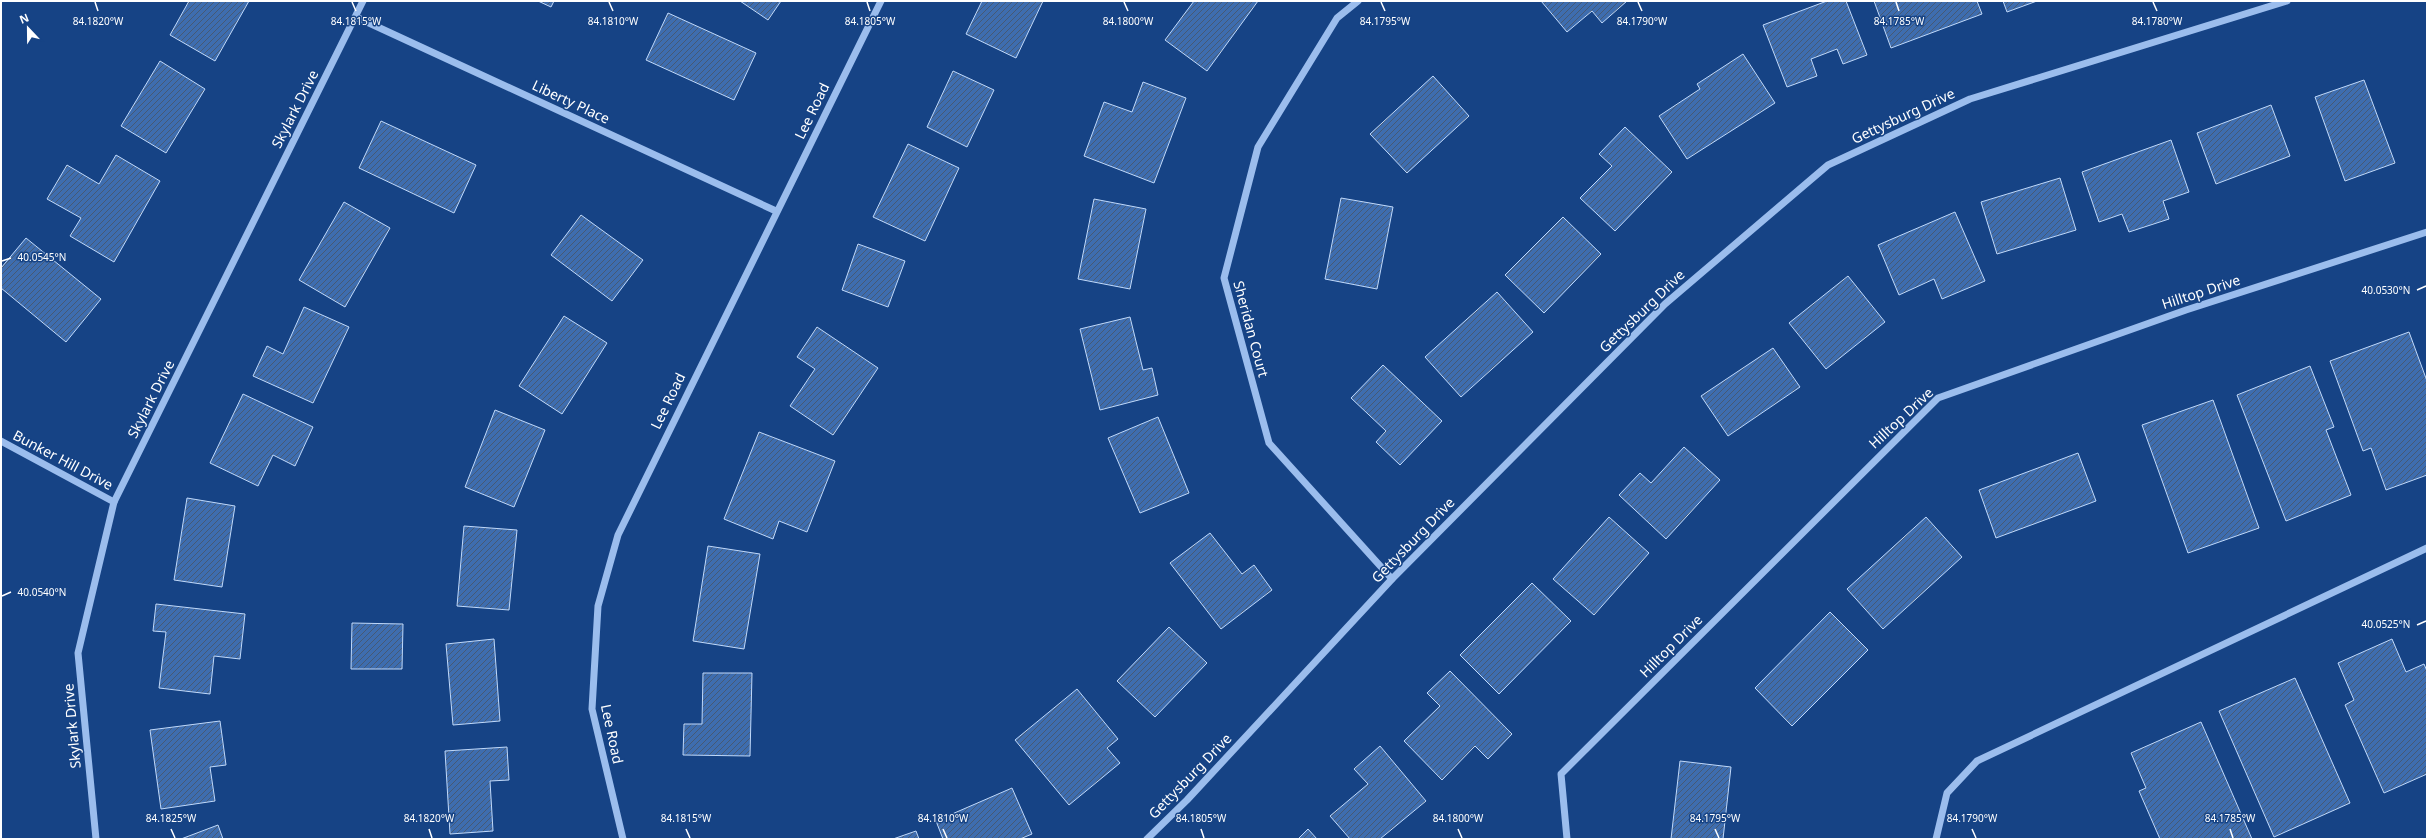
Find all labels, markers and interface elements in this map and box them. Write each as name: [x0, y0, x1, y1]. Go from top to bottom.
north arrow: [8, 8, 48, 48]
text: N: [17, 10, 31, 27]
text: 84.1820°W: [73, 14, 124, 28]
text: 84.1815°W: [331, 14, 382, 28]
text: 84.1810°W: [588, 14, 639, 28]
text: 84.1805°W: [845, 14, 896, 28]
text: 84.1800°W: [1103, 14, 1154, 28]
text: 84.1795°W: [1360, 14, 1411, 28]
text: 84.1790°W: [1617, 14, 1668, 28]
text: 84.1785°W: [1874, 14, 1925, 28]
text: 84.1780°W: [2132, 14, 2183, 28]
street label: Skylark Drive: [267, 66, 322, 151]
street label: Liberty Place: [529, 75, 613, 128]
street label: Lee Road: [790, 79, 833, 142]
street label: Gettysburg Drive: [1848, 83, 1958, 148]
text: 40.0545°N: [18, 250, 66, 264]
street label: Gettysburg Drive: [1595, 265, 1689, 356]
street label: Hilltop Drive: [2159, 270, 2243, 313]
street label: Sheridan Court: [1229, 279, 1273, 379]
text: 40.0530°N: [2362, 283, 2410, 297]
street label: Skylark Drive: [123, 356, 178, 441]
street label: Lee Road: [646, 369, 689, 432]
street label: Hilltop Drive: [1864, 383, 1937, 452]
street label: Bunker Hill Drive: [10, 425, 117, 494]
street label: Gettysburg Drive: [1367, 493, 1458, 586]
text: 40.0540°N: [18, 585, 66, 599]
street label: Hilltop Drive: [1635, 610, 1706, 681]
text: 40.0525°N: [2362, 617, 2410, 631]
street label: Skylark Drive: [58, 683, 85, 769]
street label: Lee Road: [597, 702, 628, 765]
street label: Gettysburg Drive: [1144, 729, 1235, 822]
text: 84.1825°W: [146, 811, 197, 825]
text: 84.1820°W: [404, 811, 455, 825]
text: 84.1815°W: [661, 811, 712, 825]
text: 84.1810°W: [918, 811, 969, 825]
text: 84.1805°W: [1176, 811, 1227, 825]
text: 84.1800°W: [1433, 811, 1484, 825]
text: 84.1795°W: [1690, 811, 1741, 825]
text: 84.1790°W: [1947, 811, 1998, 825]
text: 84.1785°W: [2205, 811, 2256, 825]

